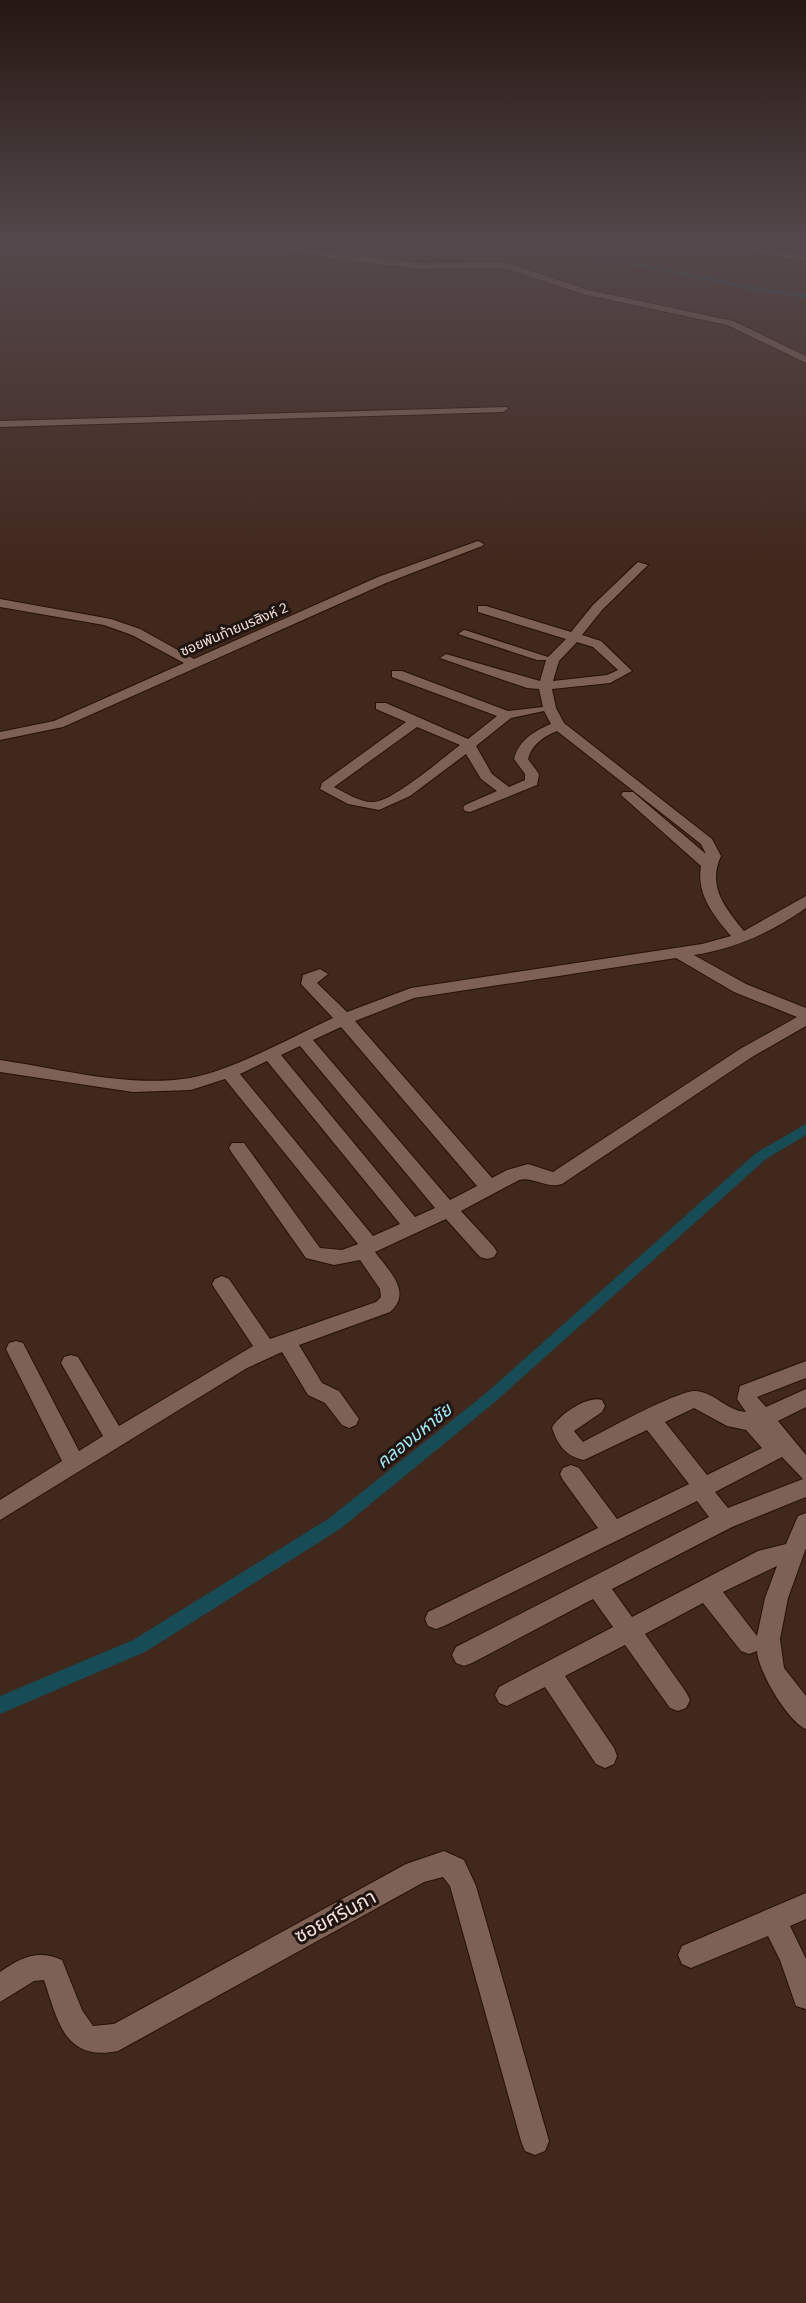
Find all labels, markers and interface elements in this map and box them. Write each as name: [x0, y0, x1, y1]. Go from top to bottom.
street label: ซอยพันท้ายนรสิงห์ 2: [177, 598, 291, 660]
water label: คลองมหาชัย: [371, 1397, 457, 1473]
street label: ซอยศรีนภา: [289, 1883, 381, 1948]

